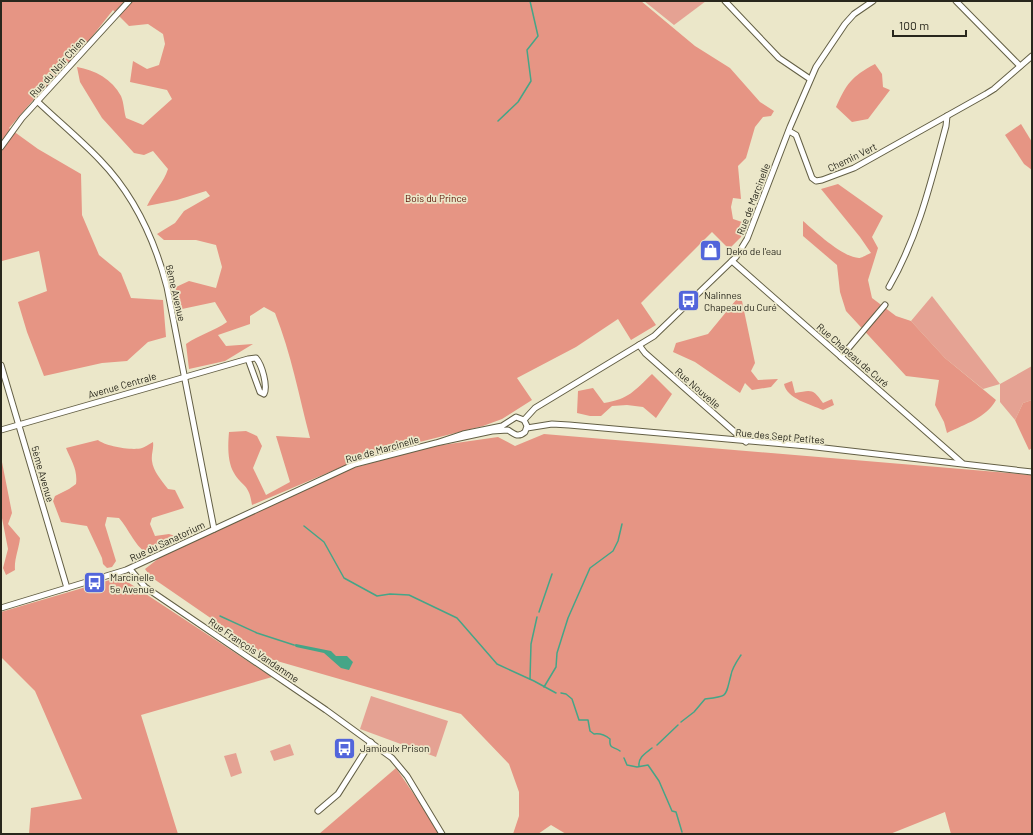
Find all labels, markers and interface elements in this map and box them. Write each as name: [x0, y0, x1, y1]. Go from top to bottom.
scale bar: [893, 12, 966, 38]
text: 100 m: [899, 18, 929, 32]
street label: Rue du Noir Chien: [27, 34, 87, 100]
street label: Chemin Vert: [826, 140, 879, 174]
street label: Rue de Marcinelle: [734, 161, 772, 237]
park label: Bois du Prince: [405, 192, 467, 204]
shop icon: Deko de l'eau: [697, 238, 723, 264]
place label: Deko de l'eau: [726, 245, 781, 257]
street label: 6ème Avenue: [164, 263, 188, 323]
bus stop icon: Nalinnes Chapeau du Curé: [675, 288, 701, 314]
place label: Nalinnes Chapeau du Curé: [704, 289, 777, 313]
street label: Rue Chapeau de Curé: [814, 320, 892, 390]
street label: Rue Nouvelle: [673, 365, 723, 411]
street label: Avenue Centrale: [86, 370, 158, 400]
street label: Rue des Sept Petites: [735, 426, 825, 446]
street label: Rue de Marcinelle: [344, 433, 420, 465]
street label: 5ème Avenue: [29, 445, 57, 503]
street label: Rue du Sanatorium: [127, 518, 207, 564]
bus stop icon: Marcinelle 5e Avenue: [82, 570, 108, 596]
place label: Marcinelle 5e Avenue: [110, 571, 154, 595]
street label: Rue François Vandamme: [206, 615, 302, 685]
bus stop icon: Jamioulx Prison: [332, 735, 358, 761]
place label: Jamioulx Prison: [360, 742, 429, 754]

